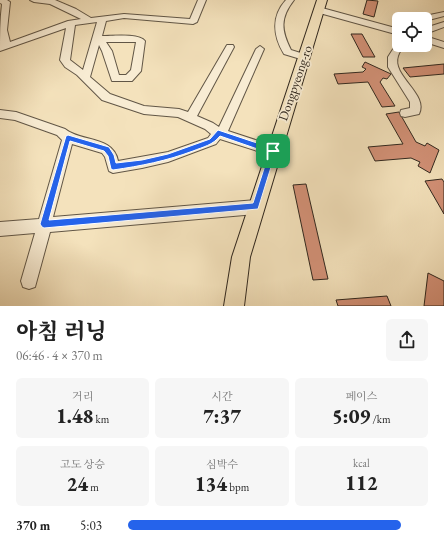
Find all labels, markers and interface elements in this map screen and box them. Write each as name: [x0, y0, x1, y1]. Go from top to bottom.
map controls: [392, 12, 432, 52]
button: locate: [392, 12, 432, 52]
street label: Dongpyeong-ro: [274, 43, 316, 123]
pin: [256, 134, 290, 168]
icon: arrive: [262, 140, 284, 162]
text: 아침 러닝: [16, 317, 106, 346]
button: share: [386, 319, 428, 361]
text: 06:46 · 4 × 370 m: [16, 347, 103, 364]
text: 거리: [72, 389, 93, 403]
text: 시간: [211, 389, 233, 403]
text: 페이스: [345, 389, 377, 403]
text: 1.48: [56, 403, 93, 429]
text: 7:37: [203, 403, 241, 429]
text: 5:09: [332, 403, 370, 429]
text: km: [93, 412, 109, 426]
text: /km: [370, 412, 391, 426]
text: kcal: [353, 456, 370, 470]
text: 고도 상승: [60, 457, 105, 471]
text: 심박수: [206, 457, 238, 471]
text: 112: [345, 470, 378, 496]
text: 24: [66, 471, 88, 497]
text: 134: [195, 471, 227, 497]
text: m: [88, 480, 99, 494]
text: bpm: [227, 480, 249, 494]
text: 370 m: [16, 517, 50, 534]
text: 5:03: [80, 517, 102, 534]

